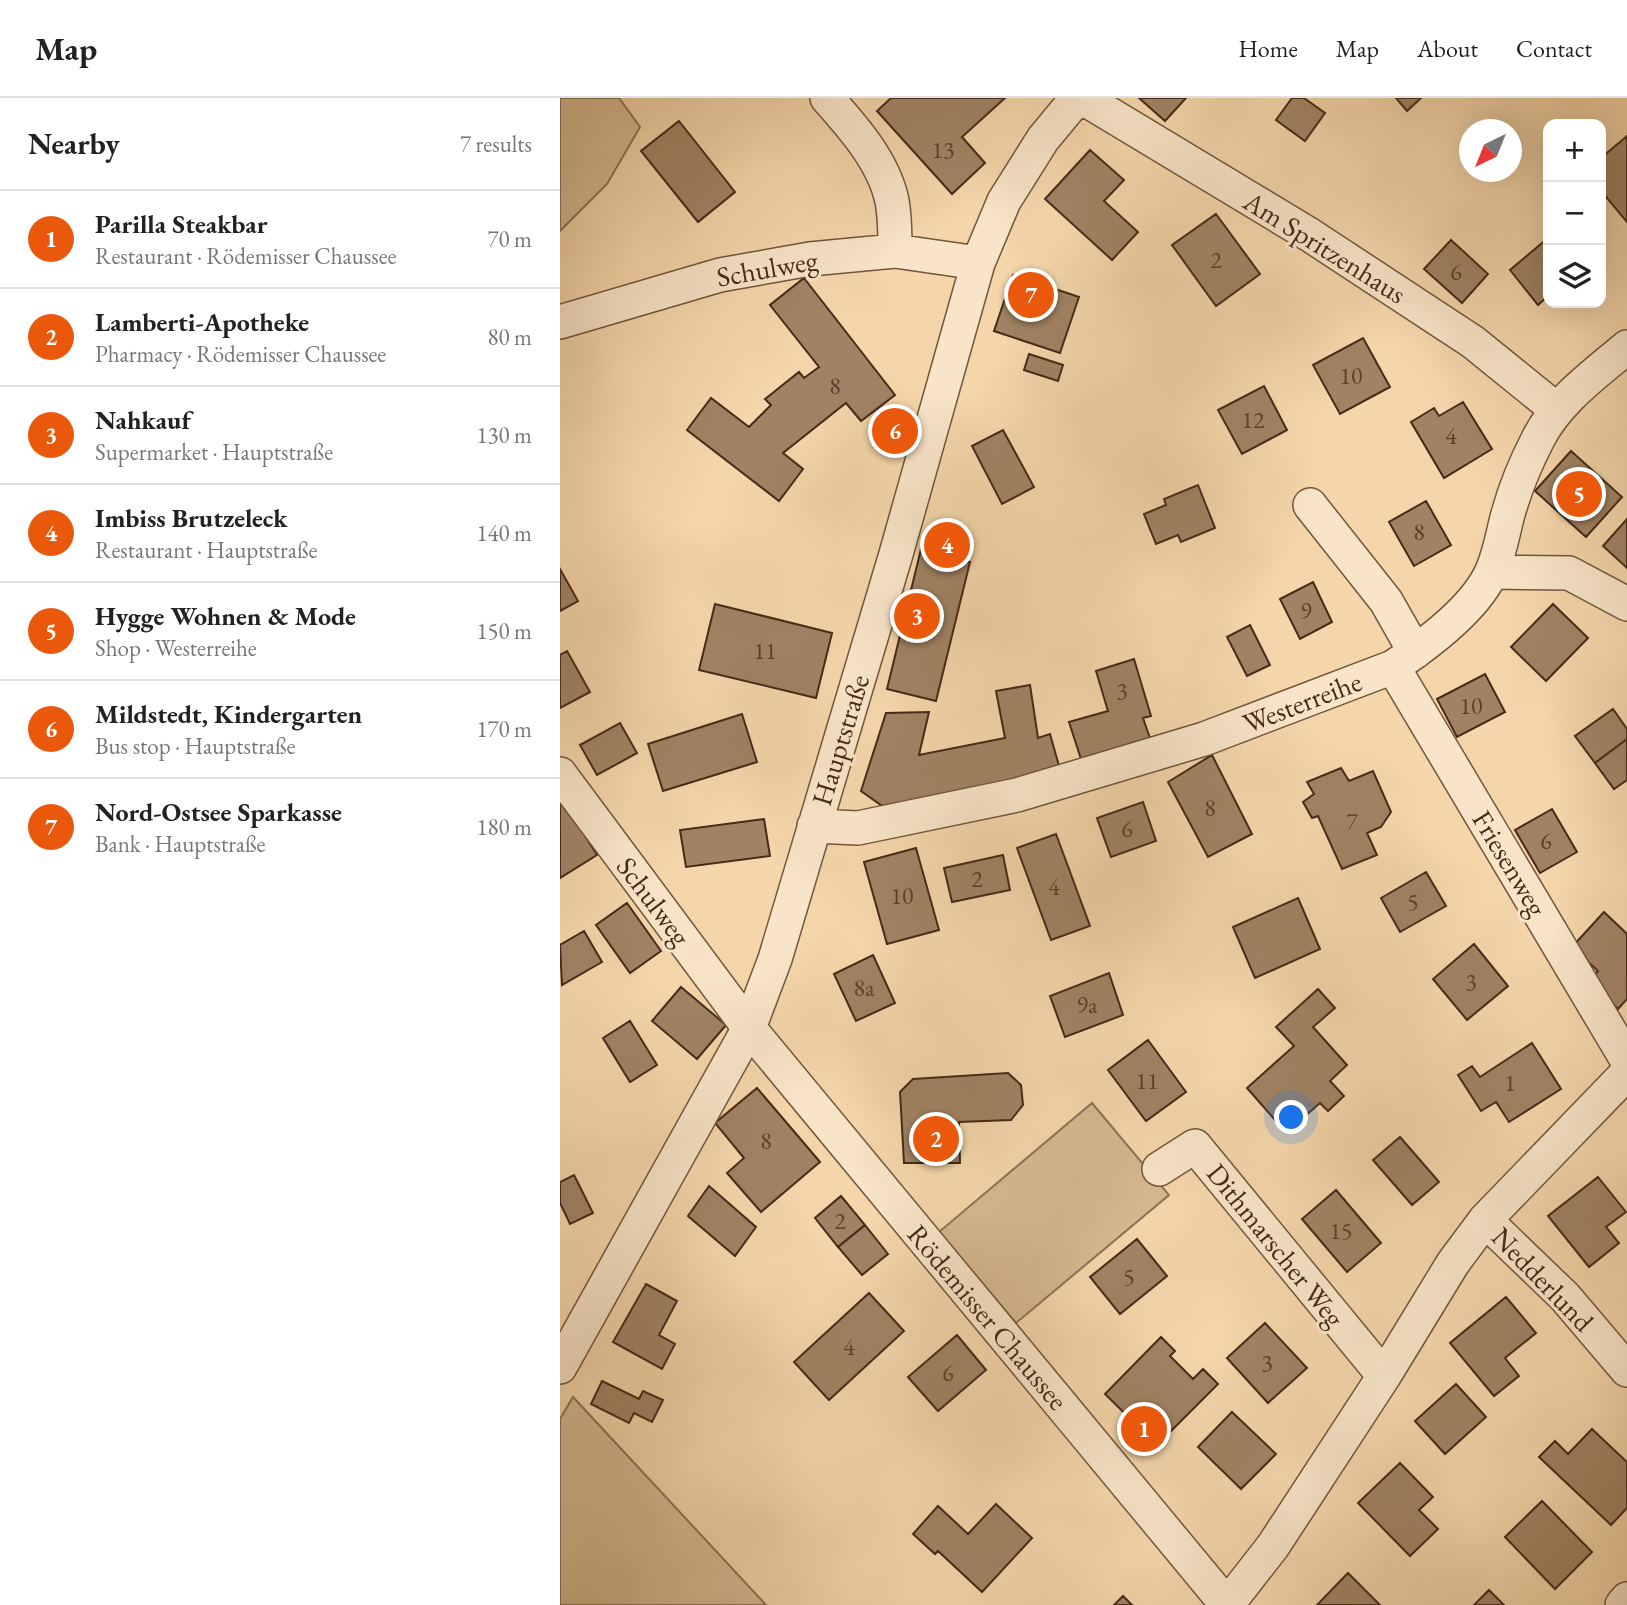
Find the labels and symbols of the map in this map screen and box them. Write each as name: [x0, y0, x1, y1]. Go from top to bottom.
north arrow: [1459, 119, 1522, 182]
house number: 13: [931, 134, 955, 165]
street label: Am Spritzenhaus: [1236, 182, 1413, 311]
street label: Schulweg: [714, 241, 821, 295]
house number: 2: [1210, 244, 1222, 275]
house number: 6: [1450, 256, 1462, 287]
pin: 7: [1008, 269, 1054, 321]
house number: 10: [1339, 360, 1363, 391]
house number: 8: [829, 370, 841, 401]
house number: 12: [1241, 404, 1265, 435]
pin: 6: [872, 405, 918, 457]
house number: 4: [1445, 420, 1457, 451]
pin: 5: [1556, 468, 1602, 520]
house number: 8: [1413, 516, 1425, 547]
pin: 4: [924, 519, 970, 571]
pin: 3: [894, 590, 940, 642]
house number: 9: [1300, 595, 1312, 626]
house number: 11: [753, 635, 777, 666]
street label: Westerreihe: [1237, 663, 1367, 741]
street label: Hauptstraße: [803, 670, 877, 810]
house number: 3: [1116, 675, 1128, 706]
house number: 10: [1459, 690, 1483, 721]
house number: 8: [1204, 792, 1216, 823]
street label: Friesenweg: [1464, 804, 1556, 923]
house number: 7: [1346, 806, 1358, 837]
house number: 6: [1121, 813, 1133, 844]
house number: 6: [1540, 825, 1552, 856]
street label: Schulweg: [609, 849, 700, 953]
house number: 2: [971, 863, 983, 894]
house number: 4: [1048, 871, 1060, 902]
house number: 10: [890, 880, 914, 911]
house number: 5: [1407, 886, 1419, 917]
house number: 3: [1465, 966, 1477, 997]
house number: 8a: [853, 972, 875, 1003]
house number: 9a: [1076, 989, 1098, 1020]
house number: 11: [1135, 1065, 1159, 1096]
house number: 1: [1504, 1067, 1516, 1098]
your location: [1274, 1100, 1308, 1134]
pin: 2: [913, 1113, 959, 1165]
house number: 8: [760, 1125, 772, 1156]
street label: Dithmarscher Weg: [1199, 1156, 1353, 1335]
house number: 2: [834, 1205, 846, 1236]
house number: 15: [1329, 1215, 1353, 1246]
street label: Rödemisser Chaussee: [900, 1217, 1076, 1417]
street label: Nedderlund: [1484, 1219, 1602, 1340]
house number: 5: [1123, 1261, 1135, 1292]
house number: 4: [843, 1331, 855, 1362]
house number: 3: [1261, 1347, 1273, 1378]
house number: 6: [942, 1357, 954, 1388]
pin: 1: [1121, 1403, 1167, 1455]

